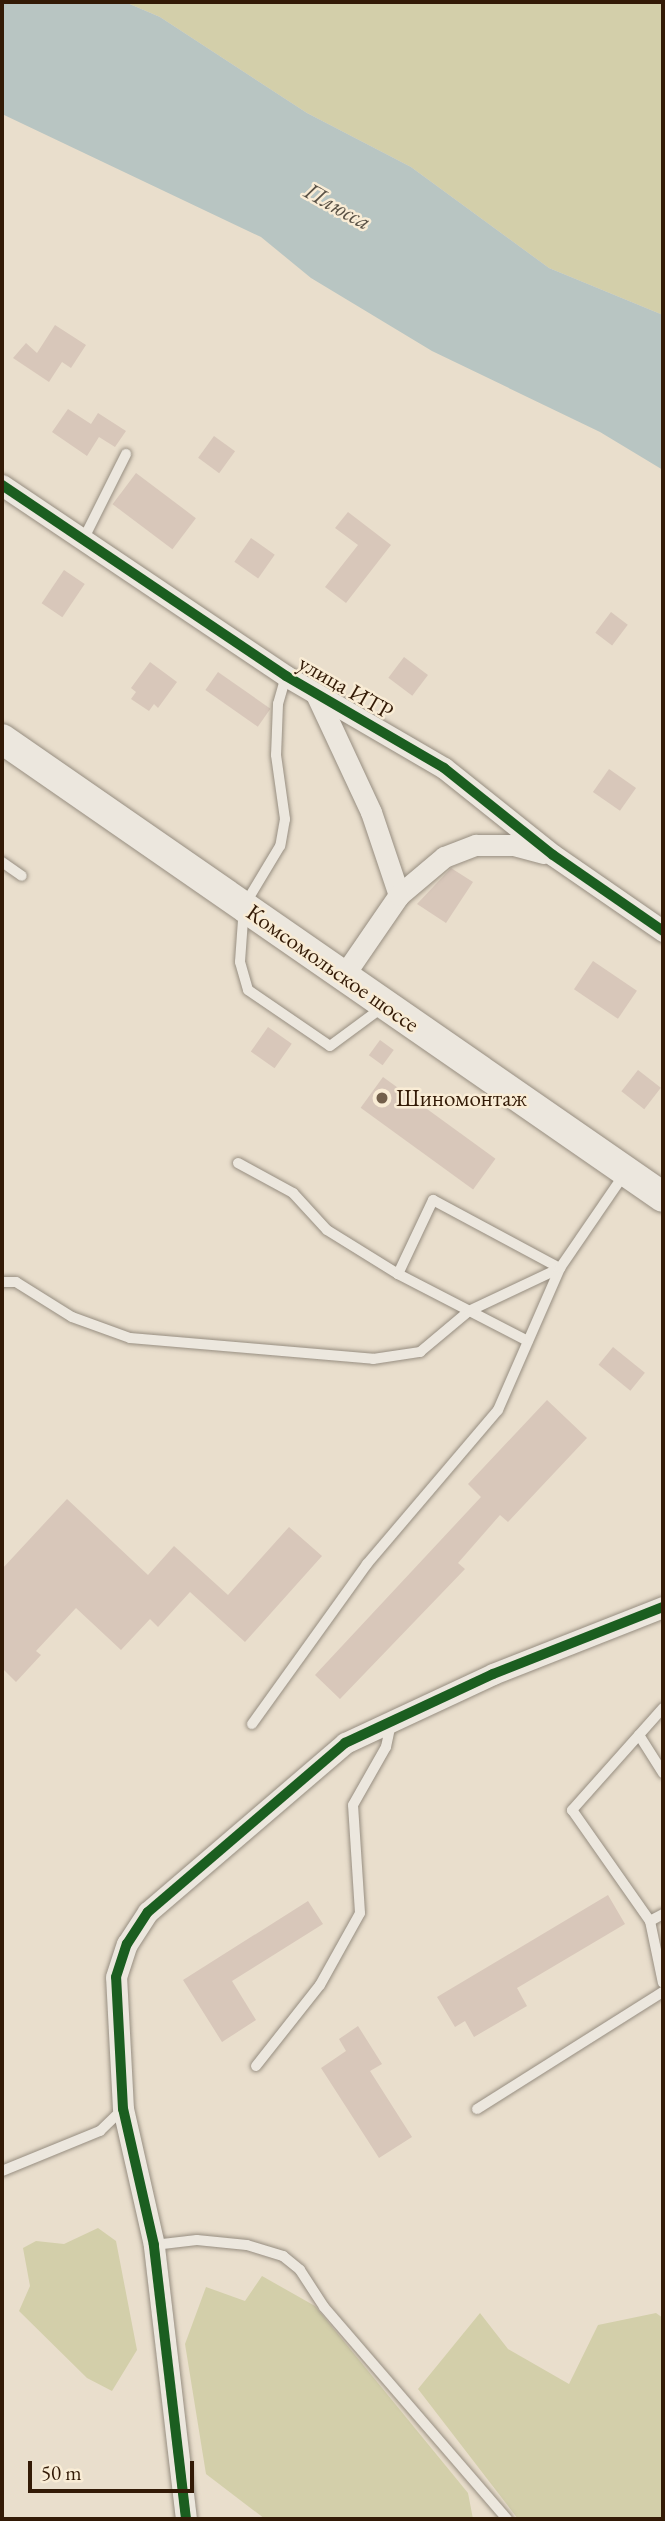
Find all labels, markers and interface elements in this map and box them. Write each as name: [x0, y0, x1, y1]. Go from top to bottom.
water label: Плюсса: [300, 176, 376, 236]
street label: улица ИТР: [294, 649, 398, 725]
street label: Комсомольское шоссе: [241, 898, 425, 1038]
place label: Шиномонтаж: [396, 1084, 527, 1112]
marker: Шиномонтаж: [374, 1090, 390, 1106]
scale bar: [32, 2448, 198, 2492]
text: 50 m: [41, 2459, 82, 2486]

